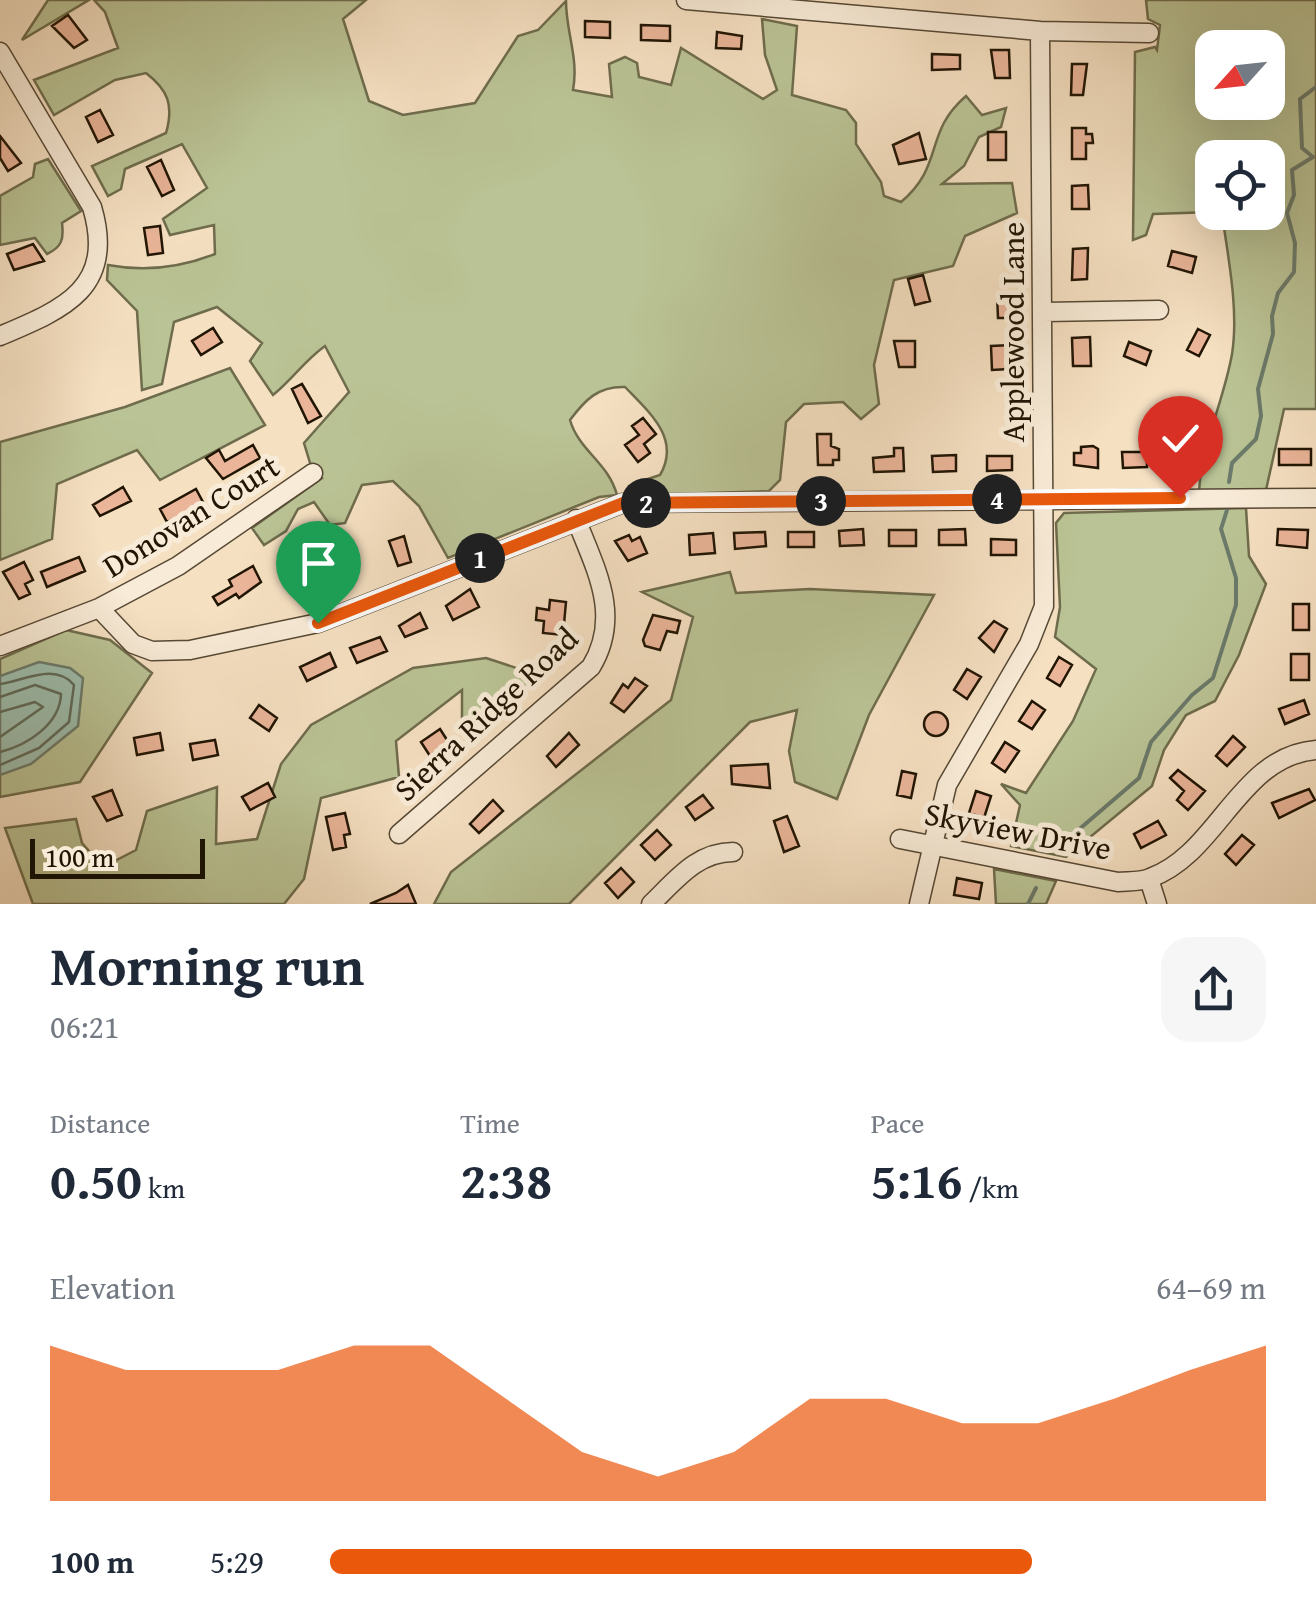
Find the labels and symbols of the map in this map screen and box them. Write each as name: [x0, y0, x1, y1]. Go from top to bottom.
north arrow: [1195, 30, 1285, 120]
street label: Applewood Lane: [989, 222, 1036, 442]
pin: [1138, 396, 1223, 499]
street label: Donovan Court: [93, 443, 288, 589]
pin: 4: [972, 474, 1022, 524]
pin: 3: [796, 476, 846, 526]
pin: 2: [621, 478, 671, 528]
pin: [276, 521, 361, 624]
pin: 1: [455, 533, 505, 583]
street label: Sierra Ridge Road: [383, 616, 588, 812]
street label: Skyview Drive: [921, 789, 1115, 872]
scale bar: [30, 834, 205, 878]

